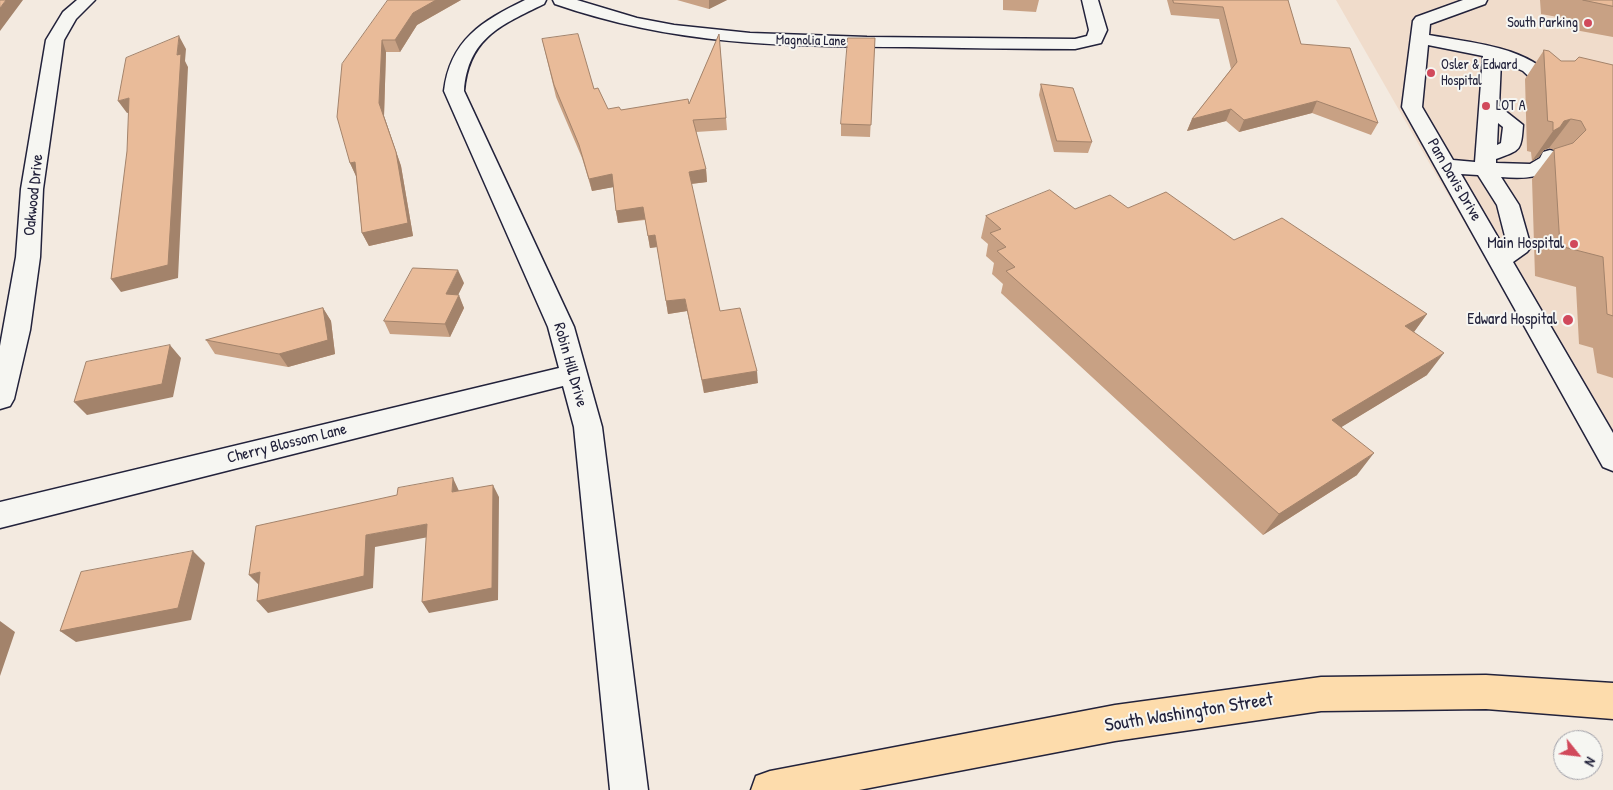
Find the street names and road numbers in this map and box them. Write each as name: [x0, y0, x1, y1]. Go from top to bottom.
street label: Magnolia Lane: [776, 32, 846, 50]
street label: Pam Davis Drive: [1423, 135, 1485, 225]
street label: Oakwood Drive: [20, 153, 48, 237]
street label: Robin Hill Drive: [549, 321, 591, 409]
street label: Cherry Blossom Lane: [225, 420, 349, 468]
street label: South Washington Street: [1103, 688, 1275, 738]

